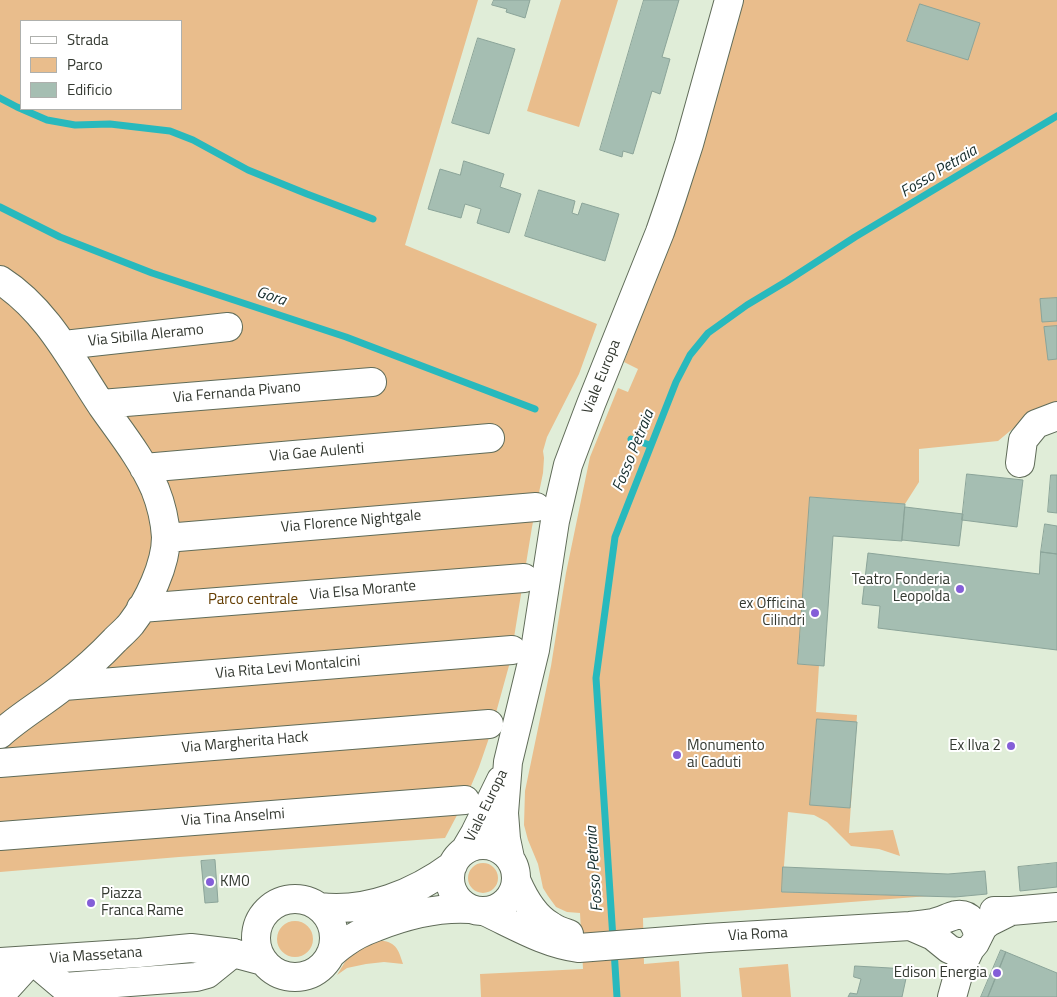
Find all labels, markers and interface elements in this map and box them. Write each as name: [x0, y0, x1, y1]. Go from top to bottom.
legend: [20, 20, 182, 110]
text: Strada: [67, 28, 108, 51]
text: Parco: [67, 53, 103, 76]
text: Edificio: [67, 78, 112, 101]
water label: Fosso Petraia: [897, 142, 981, 202]
water label: Gora: [254, 283, 288, 311]
street label: Via Sibilla Aleramo: [87, 321, 205, 351]
street label: Viale Europa: [579, 337, 625, 417]
street label: Via Fernanda Pivano: [172, 378, 302, 408]
water label: Fosso Petraia: [609, 408, 659, 494]
street label: Via Gae Aulenti: [269, 440, 365, 466]
street label: Via Florence Nightgale: [280, 507, 422, 537]
place label: Teatro Fonderia Leopolda: [852, 571, 950, 606]
street label: Via Elsa Morante: [309, 577, 417, 605]
marker: Teatro Fonderia Leopolda: [954, 583, 966, 595]
park label: Parco centrale: [208, 591, 298, 609]
place label: ex Officina Cilindri: [739, 595, 805, 630]
marker: ex Officina Cilindri: [809, 607, 821, 619]
street label: Via Rita Levi Montalcini: [215, 653, 361, 683]
street label: Via Margherita Hack: [181, 728, 309, 758]
place label: Monumento ai Caduti: [687, 737, 765, 772]
place label: Ex Ilva 2: [949, 737, 1001, 755]
marker: Ex Ilva 2: [1005, 740, 1017, 752]
marker: Monumento ai Caduti: [671, 749, 683, 761]
street label: Viale Europa: [462, 767, 512, 845]
street label: Via Tina Anselmi: [181, 805, 285, 831]
water label: Fosso Petraia: [582, 825, 608, 913]
place label: KM0: [220, 873, 250, 891]
marker: KM0: [204, 876, 216, 888]
place label: Piazza Franca Rame: [101, 885, 184, 920]
marker: Piazza Franca Rame: [85, 897, 97, 909]
street label: Via Roma: [728, 924, 788, 946]
street label: Via Massetana: [49, 944, 143, 968]
place label: Edison Energia: [894, 964, 987, 982]
marker: Edison Energia: [991, 967, 1003, 979]

